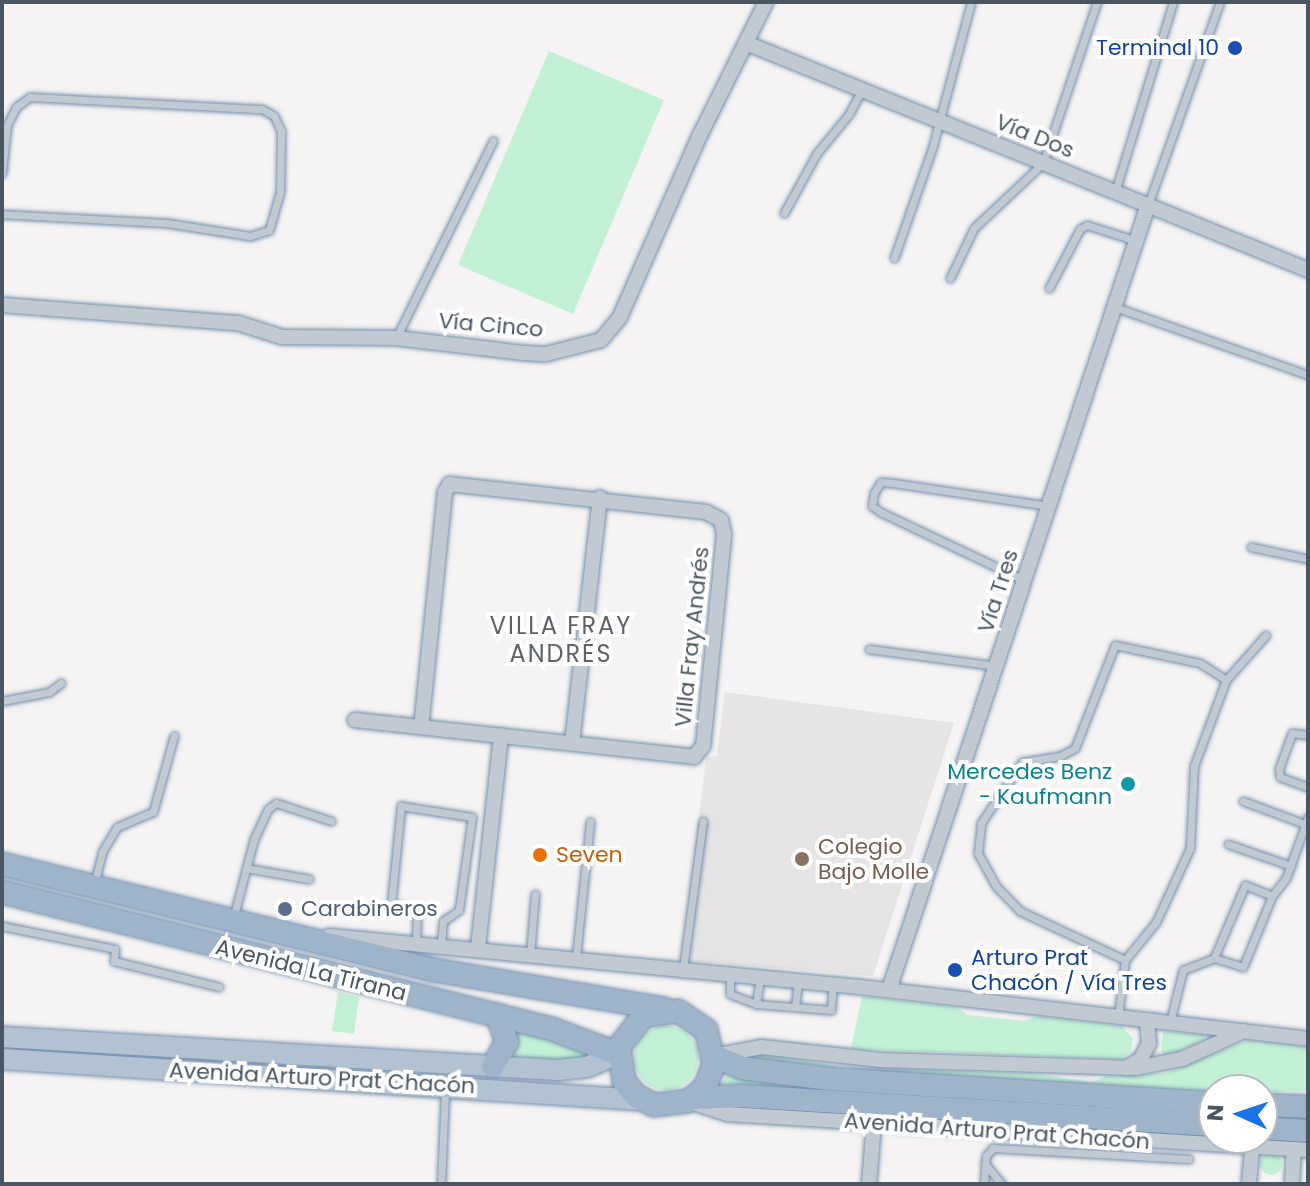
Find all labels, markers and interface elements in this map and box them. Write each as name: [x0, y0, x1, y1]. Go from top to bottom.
place label: Terminal 10: [1096, 35, 1219, 61]
marker: Terminal 10: [1226, 39, 1244, 57]
street label: Vía Dos: [992, 108, 1078, 164]
street label: Vía Cinco: [438, 307, 544, 343]
street label: Villa Fray Andrés: [669, 545, 715, 729]
street label: Vía Tres: [972, 546, 1024, 636]
district label: VILLA FRAY ANDRÉS: [490, 612, 632, 668]
place label: Mercedes Benz - Kaufmann: [947, 758, 1112, 810]
marker: Mercedes Benz - Kaufmann: [1119, 775, 1137, 793]
place label: Colegio Bajo Molle: [818, 833, 929, 884]
place label: Seven: [556, 842, 623, 868]
marker: Seven: [531, 846, 549, 864]
marker: Colegio Bajo Molle: [793, 850, 811, 868]
place label: Carabineros: [301, 896, 438, 922]
marker: Carabineros: [276, 900, 294, 918]
street label: Avenida La Tirana: [213, 934, 409, 1006]
place label: Arturo Prat Chacón / Vía Tres: [971, 944, 1167, 996]
marker: Arturo Prat Chacón / Vía Tres: [946, 961, 964, 979]
street label: Avenida Arturo Prat Chacón: [168, 1057, 476, 1099]
north arrow: [1198, 1074, 1278, 1154]
text: N: [1200, 1104, 1231, 1122]
street label: Avenida Arturo Prat Chacón: [843, 1107, 1151, 1155]

